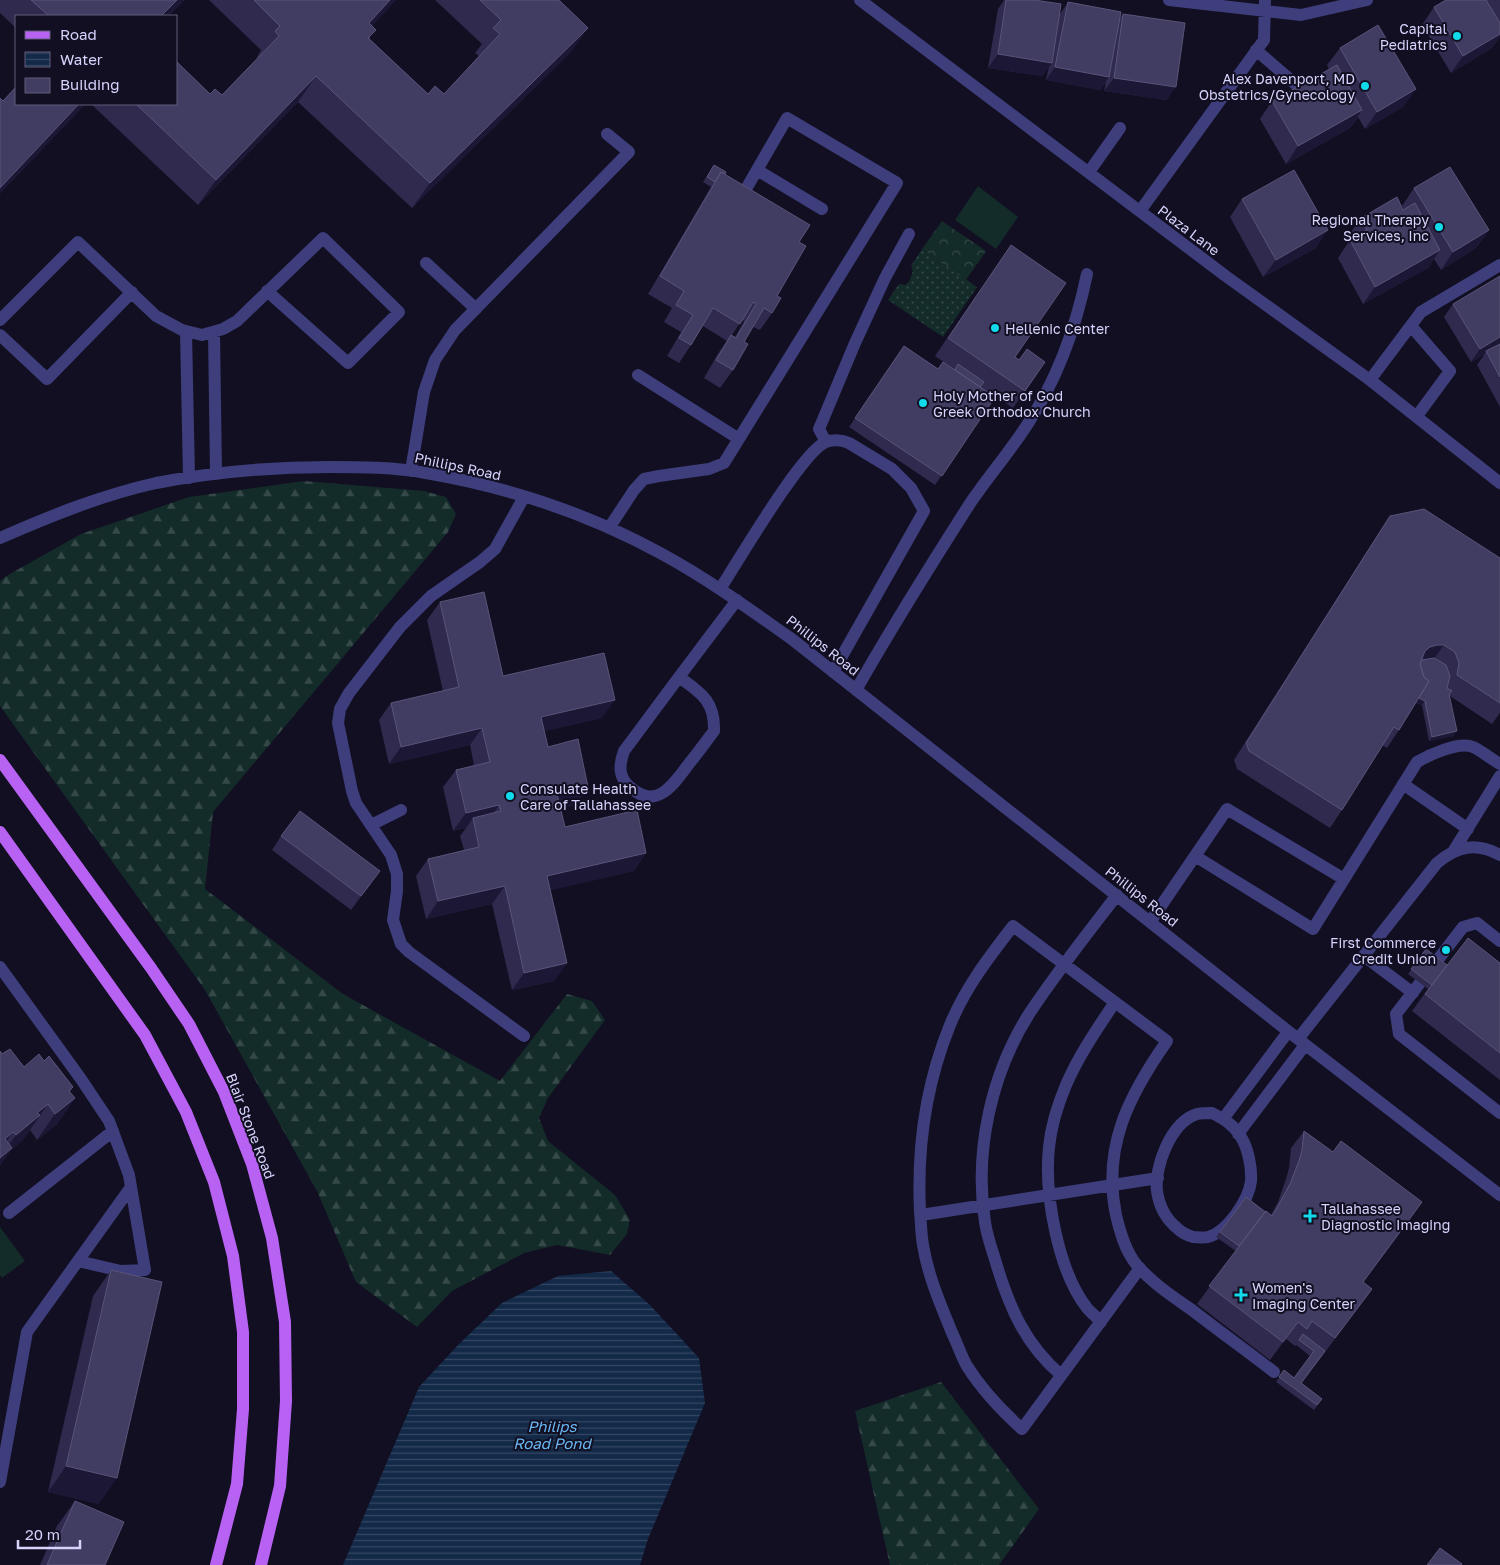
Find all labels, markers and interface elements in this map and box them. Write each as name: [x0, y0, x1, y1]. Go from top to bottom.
legend: [15, 15, 178, 105]
place label: Capital Pediatrics: [1380, 20, 1447, 53]
text: Road: [60, 25, 97, 43]
marker: Capital Pediatrics: [1451, 30, 1463, 42]
text: Water: [60, 50, 103, 68]
place label: Alex Davenport, MD Obstetrics/Gynecology: [1199, 70, 1355, 103]
text: Building: [60, 75, 120, 93]
marker: Alex Davenport, MD Obstetrics/Gynecology: [1359, 80, 1371, 92]
street label: Plaza Lane: [1155, 201, 1223, 259]
place label: Regional Therapy Services, Inc: [1311, 211, 1429, 244]
marker: Regional Therapy Services, Inc: [1433, 221, 1445, 233]
place label: Hellenic Center: [1005, 320, 1110, 337]
marker: Hellenic Center: [989, 322, 1001, 334]
place label: Holy Mother of God Greek Orthodox Church: [933, 387, 1091, 420]
marker: Holy Mother of God Greek Orthodox Church: [917, 397, 929, 409]
street label: Phillips Road: [413, 449, 503, 483]
street label: Phillips Road: [783, 611, 863, 679]
place label: Consulate Health Care of Tallahassee: [520, 780, 651, 813]
marker: Consulate Health Care of Tallahassee: [504, 790, 516, 802]
street label: Phillips Road: [1102, 862, 1182, 930]
place label: First Commerce Credit Union: [1330, 934, 1436, 967]
marker: First Commerce Credit Union: [1440, 944, 1452, 956]
street label: Blair Stone Road: [223, 1071, 279, 1181]
place label: Tallahassee Diagnostic Imaging: [1321, 1200, 1450, 1233]
marker: Tallahassee Diagnostic Imaging: [1303, 1209, 1317, 1223]
place label: Women's Imaging Center: [1252, 1279, 1356, 1312]
marker: Women's Imaging Center: [1234, 1288, 1248, 1302]
water label: Philips Road Pond: [513, 1417, 593, 1452]
scale bar: [18, 1518, 80, 1550]
text: 20 m: [25, 1525, 60, 1543]

